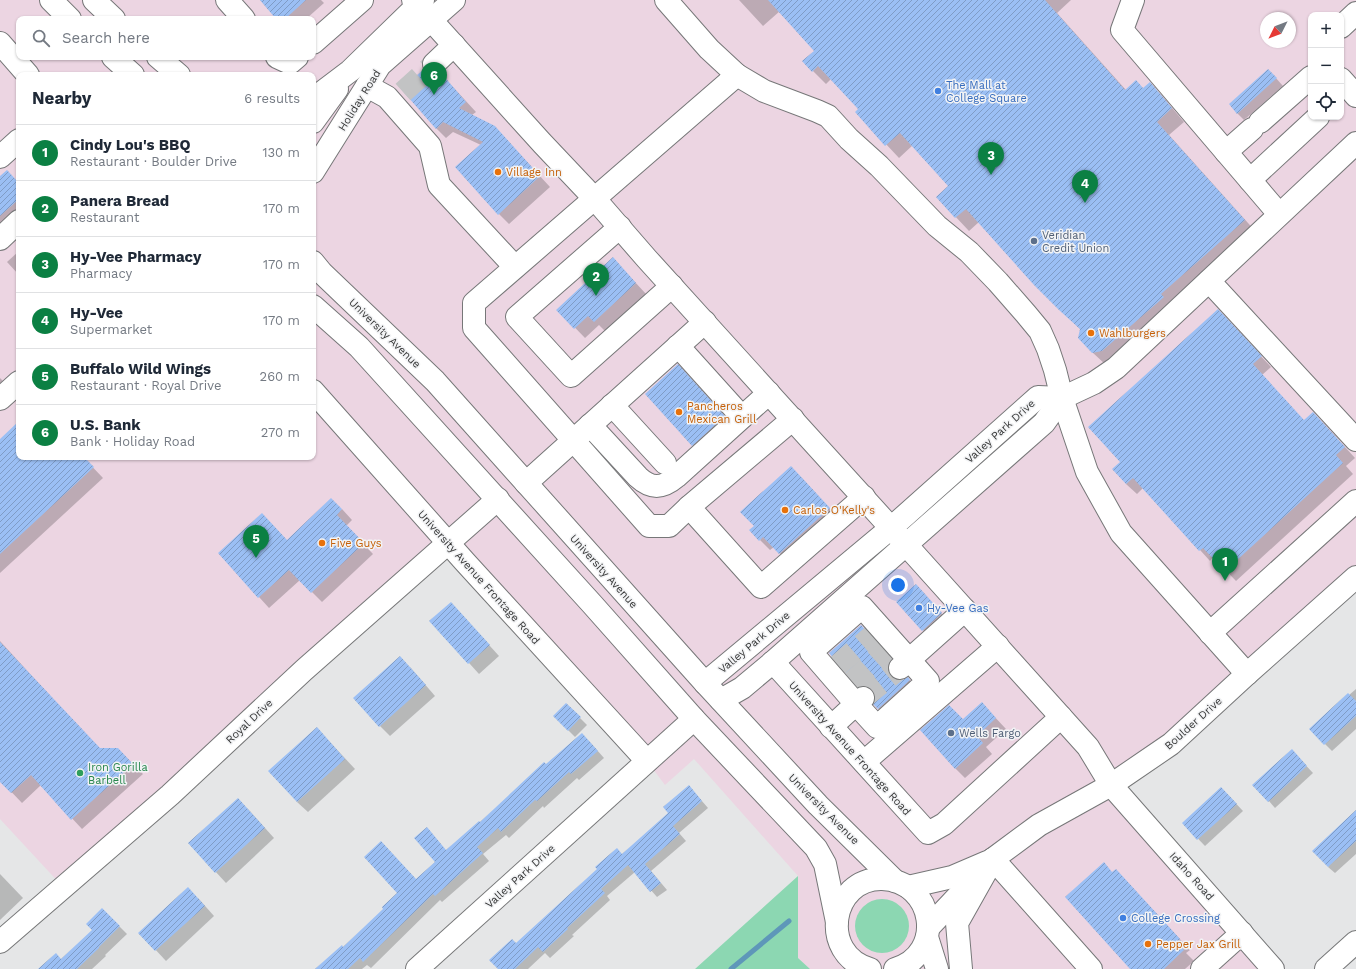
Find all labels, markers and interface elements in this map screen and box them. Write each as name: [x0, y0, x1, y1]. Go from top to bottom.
north arrow: [1260, 12, 1296, 48]
map controls: [1308, 12, 1344, 120]
button: +: [1308, 12, 1344, 48]
search box: [16, 16, 316, 60]
icon: search: [30, 27, 52, 49]
text: Search here: [62, 29, 150, 47]
button: −: [1308, 48, 1344, 84]
pin: 6: [421, 62, 447, 95]
street label: Holiday Road: [335, 67, 383, 133]
place label: The Mall at College Square: [946, 79, 1027, 105]
button: locate: [1308, 84, 1344, 120]
marker: The Mall at College Square: [933, 86, 943, 96]
text: Nearby: [32, 88, 91, 108]
text: 6 results: [244, 91, 300, 106]
text: Cindy Lou's BBQ: [70, 136, 190, 154]
pin: 3: [978, 142, 1004, 175]
text: 1: [42, 145, 48, 160]
text: 130 m: [262, 145, 300, 160]
text: Restaurant · Boulder Drive: [70, 154, 237, 169]
place label: Village Inn: [506, 166, 562, 179]
marker: Village Inn: [493, 167, 503, 177]
pin: 4: [1072, 170, 1098, 203]
text: Panera Bread: [70, 192, 169, 210]
text: 2: [41, 201, 49, 216]
text: 170 m: [263, 201, 300, 216]
text: Restaurant: [70, 210, 140, 225]
place label: Veridian Credit Union: [1042, 229, 1109, 255]
marker: Veridian Credit Union: [1029, 236, 1039, 246]
text: Hy-Vee Pharmacy: [70, 248, 201, 266]
text: 3: [41, 257, 49, 272]
text: 170 m: [263, 257, 300, 272]
pin: 2: [583, 263, 609, 296]
text: Pharmacy: [70, 266, 132, 281]
street label: University Avenue: [346, 296, 423, 371]
text: Hy-Vee: [70, 304, 123, 322]
text: 4: [41, 313, 49, 328]
text: 170 m: [263, 313, 300, 328]
text: Supermarket: [70, 322, 152, 337]
place label: Wahlburgers: [1099, 327, 1166, 340]
marker: Wahlburgers: [1086, 328, 1096, 338]
text: Buffalo Wild Wings: [70, 360, 211, 378]
text: 5: [41, 369, 49, 384]
text: 260 m: [260, 369, 300, 384]
text: Restaurant · Royal Drive: [70, 378, 222, 393]
street label: Valley Park Drive: [963, 397, 1038, 466]
place label: Pancheros Mexican Grill: [687, 400, 757, 426]
marker: Pancheros Mexican Grill: [674, 407, 684, 417]
text: U.S. Bank: [70, 416, 141, 434]
text: 6: [41, 425, 49, 440]
text: 270 m: [261, 425, 300, 440]
text: Bank · Holiday Road: [70, 434, 195, 449]
place label: Carlos O'Kelly's: [793, 504, 875, 517]
marker: Carlos O'Kelly's: [780, 505, 790, 515]
street label: University Avenue Frontage Road: [415, 508, 542, 647]
pin: 5: [243, 525, 269, 558]
street label: University Avenue: [567, 532, 640, 611]
place label: Five Guys: [330, 537, 382, 550]
marker: Five Guys: [317, 538, 327, 548]
pin: 1: [1212, 548, 1238, 581]
your location: [888, 575, 908, 595]
place label: Hy-Vee Gas: [927, 602, 989, 615]
marker: Hy-Vee Gas: [914, 603, 924, 613]
street label: Valley Park Drive: [716, 609, 793, 676]
street label: University Avenue Frontage Road: [786, 678, 914, 818]
street label: Boulder Drive: [1162, 694, 1225, 752]
street label: Royal Drive: [223, 696, 276, 746]
place label: Wells Fargo: [959, 727, 1021, 740]
marker: Wells Fargo: [946, 728, 956, 738]
place label: Iron Gorilla Barbell: [88, 761, 148, 787]
marker: Iron Gorilla Barbell: [75, 768, 85, 778]
street label: University Avenue: [786, 771, 862, 847]
street label: Valley Park Drive: [483, 842, 558, 911]
street label: Idaho Road: [1167, 850, 1217, 903]
place label: College Crossing: [1131, 912, 1220, 925]
marker: College Crossing: [1118, 913, 1128, 923]
place label: Pepper Jax Grill: [1156, 938, 1241, 951]
marker: Pepper Jax Grill: [1143, 939, 1153, 949]

